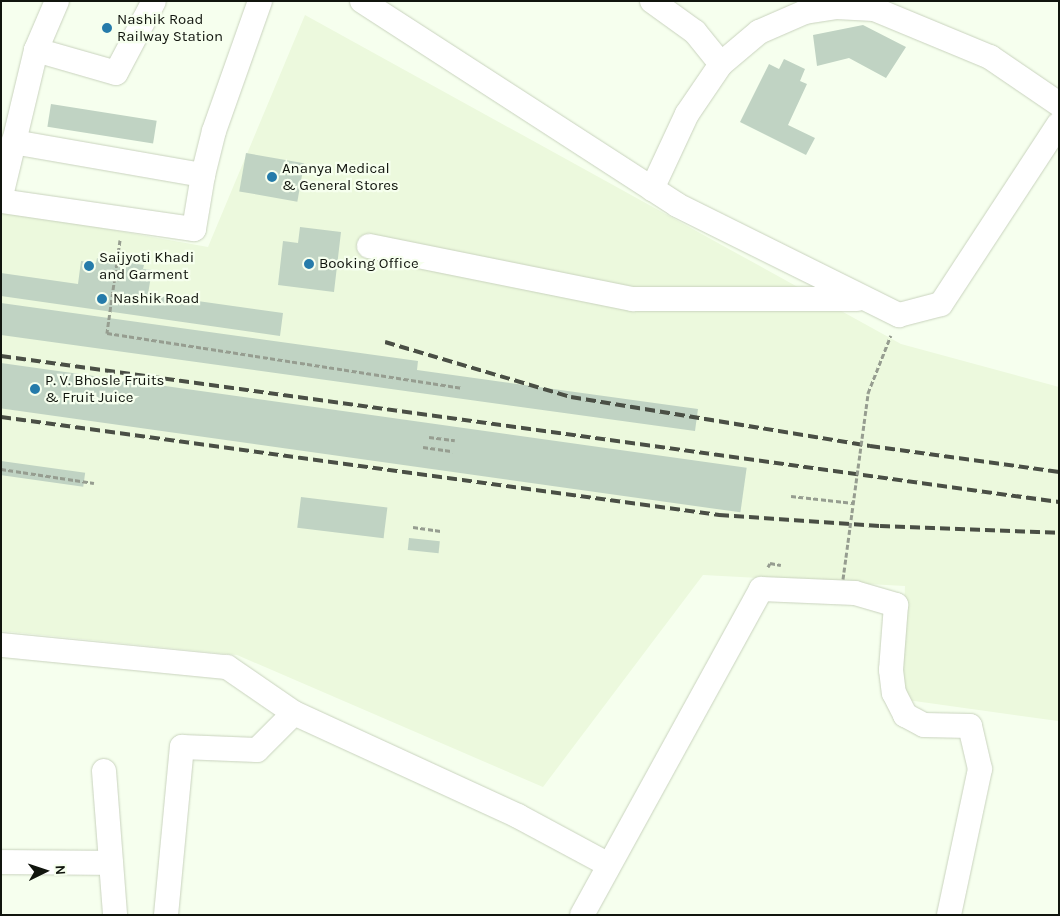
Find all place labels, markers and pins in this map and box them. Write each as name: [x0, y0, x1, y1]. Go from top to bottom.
place label: Nashik Road Railway Station: [117, 10, 223, 45]
marker: Nashik Road Railway Station: [101, 22, 113, 34]
place label: Ananya Medical & General Stores: [282, 159, 399, 194]
marker: Ananya Medical & General Stores: [266, 171, 278, 183]
place label: Saijyoti Khadi and Garment: [99, 248, 194, 283]
place label: Booking Office: [319, 255, 419, 273]
marker: Booking Office: [303, 258, 315, 270]
marker: Saijyoti Khadi and Garment: [83, 260, 95, 272]
place label: Nashik Road: [113, 290, 199, 308]
marker: Nashik Road: [95, 292, 109, 306]
place label: P. V. Bhosle Fruits & Fruit Juice: [45, 371, 164, 406]
marker: P. V. Bhosle Fruits & Fruit Juice: [29, 383, 41, 395]

